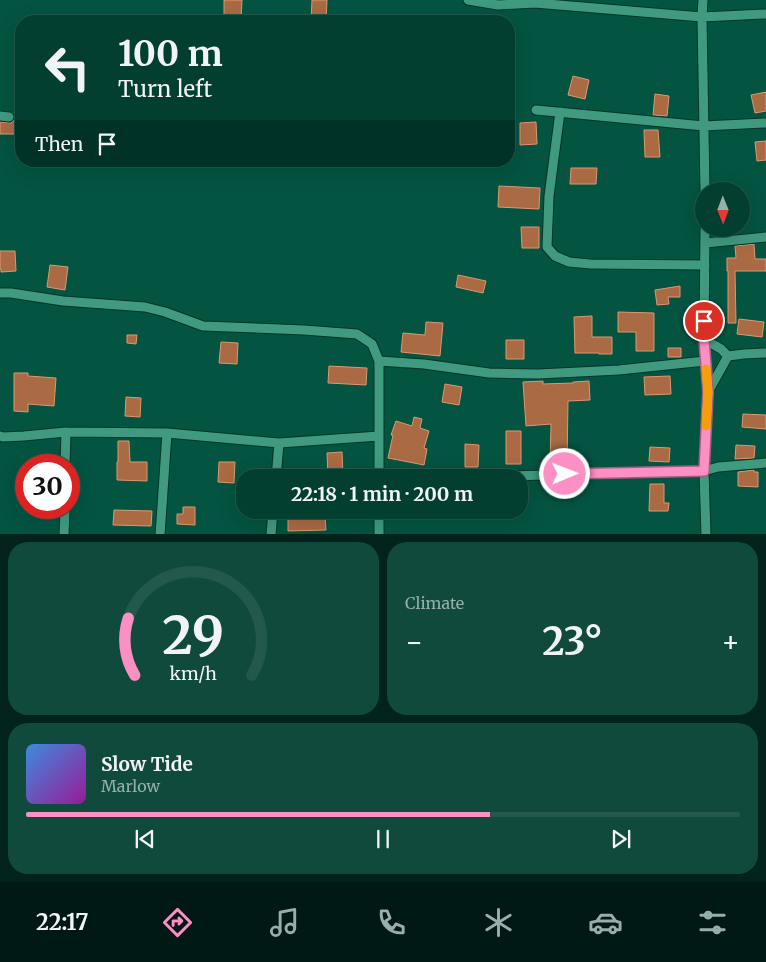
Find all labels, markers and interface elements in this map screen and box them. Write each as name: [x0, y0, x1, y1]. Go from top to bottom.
text: 100 m: [118, 32, 223, 76]
icon: left: [35, 35, 100, 100]
text: Turn left: [118, 75, 212, 103]
icon: arrive: [93, 130, 121, 158]
text: Then: [35, 132, 83, 156]
north arrow: [695, 182, 750, 238]
map controls: [695, 182, 750, 237]
pin: [683, 300, 725, 342]
icon: arrive: [690, 307, 718, 335]
position arrow: [538, 447, 590, 499]
speed limit sign: 30: [15, 454, 80, 519]
text: 22:18 · 1 min · 200 m: [291, 482, 473, 506]
text: Climate: [405, 593, 464, 613]
text: 29: [163, 603, 224, 668]
text: 23°: [542, 618, 603, 665]
text: −: [405, 624, 424, 660]
text: +: [721, 624, 740, 660]
text: km/h: [170, 662, 217, 685]
text: Slow Tide: [101, 752, 193, 776]
text: Marlow: [101, 776, 160, 796]
icon: previous: [131, 825, 159, 853]
icon: pause: [369, 825, 397, 853]
icon: next: [607, 825, 635, 853]
icon: directions: [160, 905, 195, 940]
icon: music: [267, 905, 302, 940]
icon: phone: [374, 905, 409, 940]
icon: climate: [481, 905, 516, 940]
icon: car: [588, 905, 623, 940]
icon: filters: [695, 905, 730, 940]
text: 22:17: [36, 908, 88, 936]

